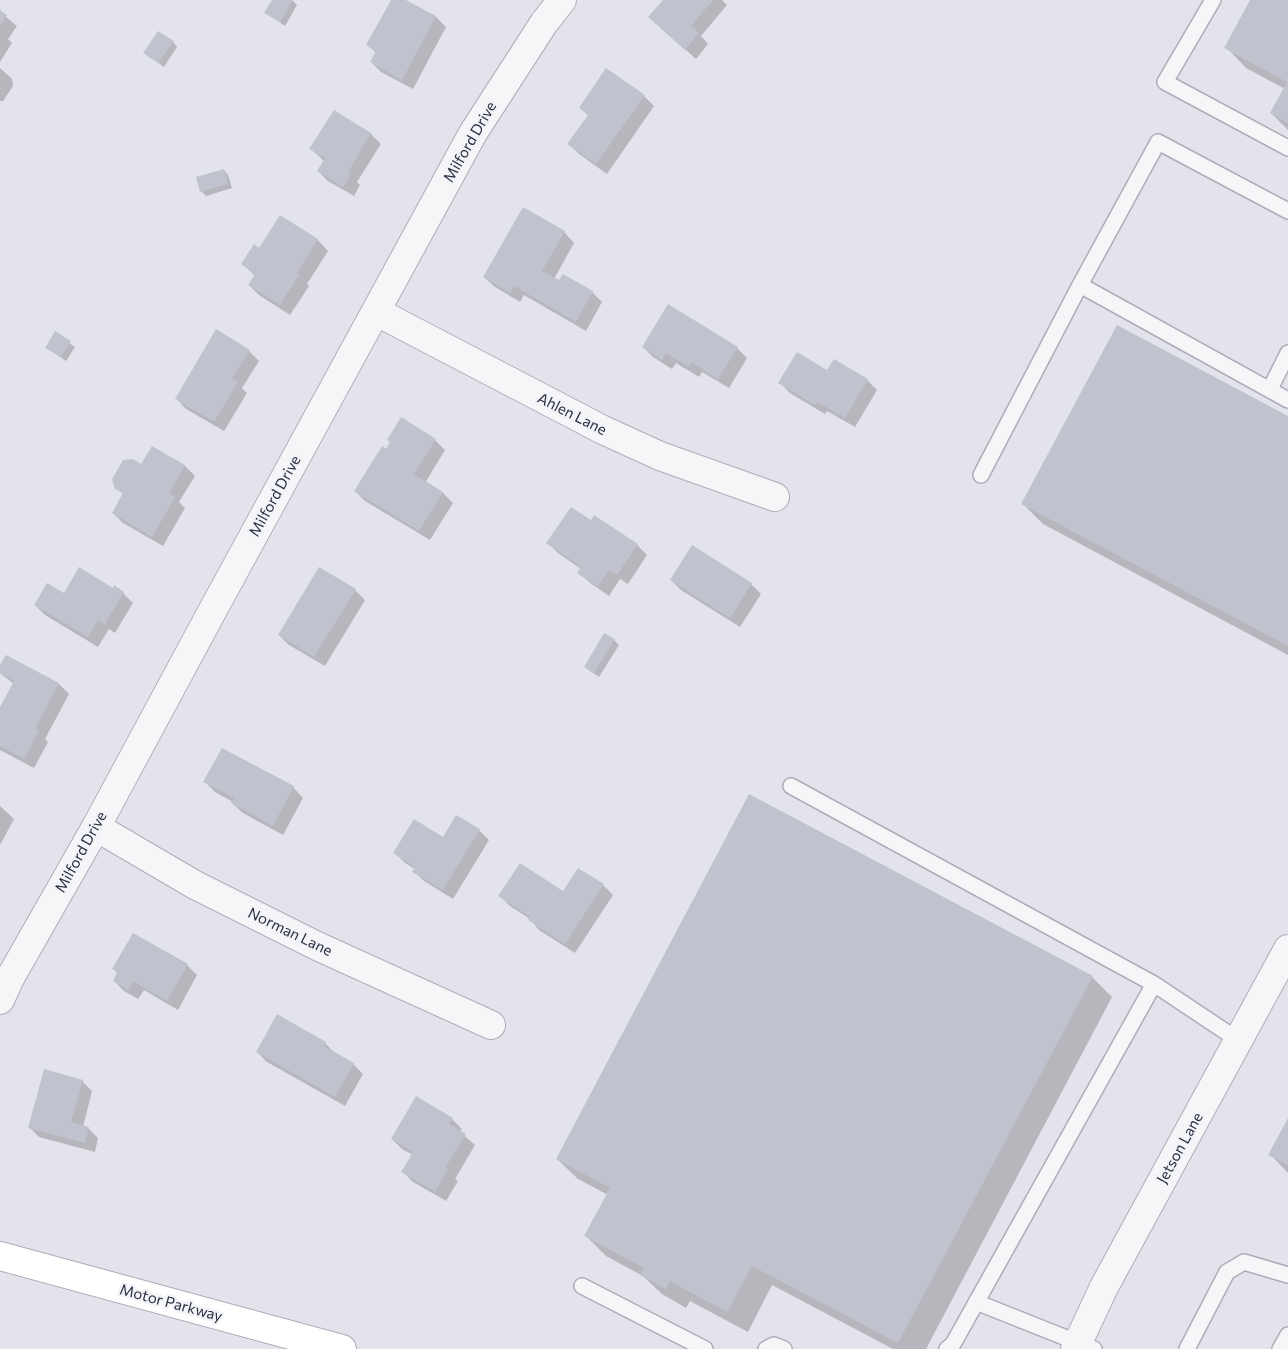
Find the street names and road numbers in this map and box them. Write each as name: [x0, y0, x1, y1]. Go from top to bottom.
street label: Milford Drive: [440, 99, 500, 185]
street label: Ahlen Lane: [534, 389, 610, 439]
street label: Milford Drive: [245, 452, 305, 540]
street label: Milford Drive: [51, 808, 111, 896]
street label: Norman Lane: [245, 904, 335, 960]
street label: Jetson Lane: [1153, 1109, 1207, 1187]
street label: Motor Parkway: [118, 1281, 224, 1325]

